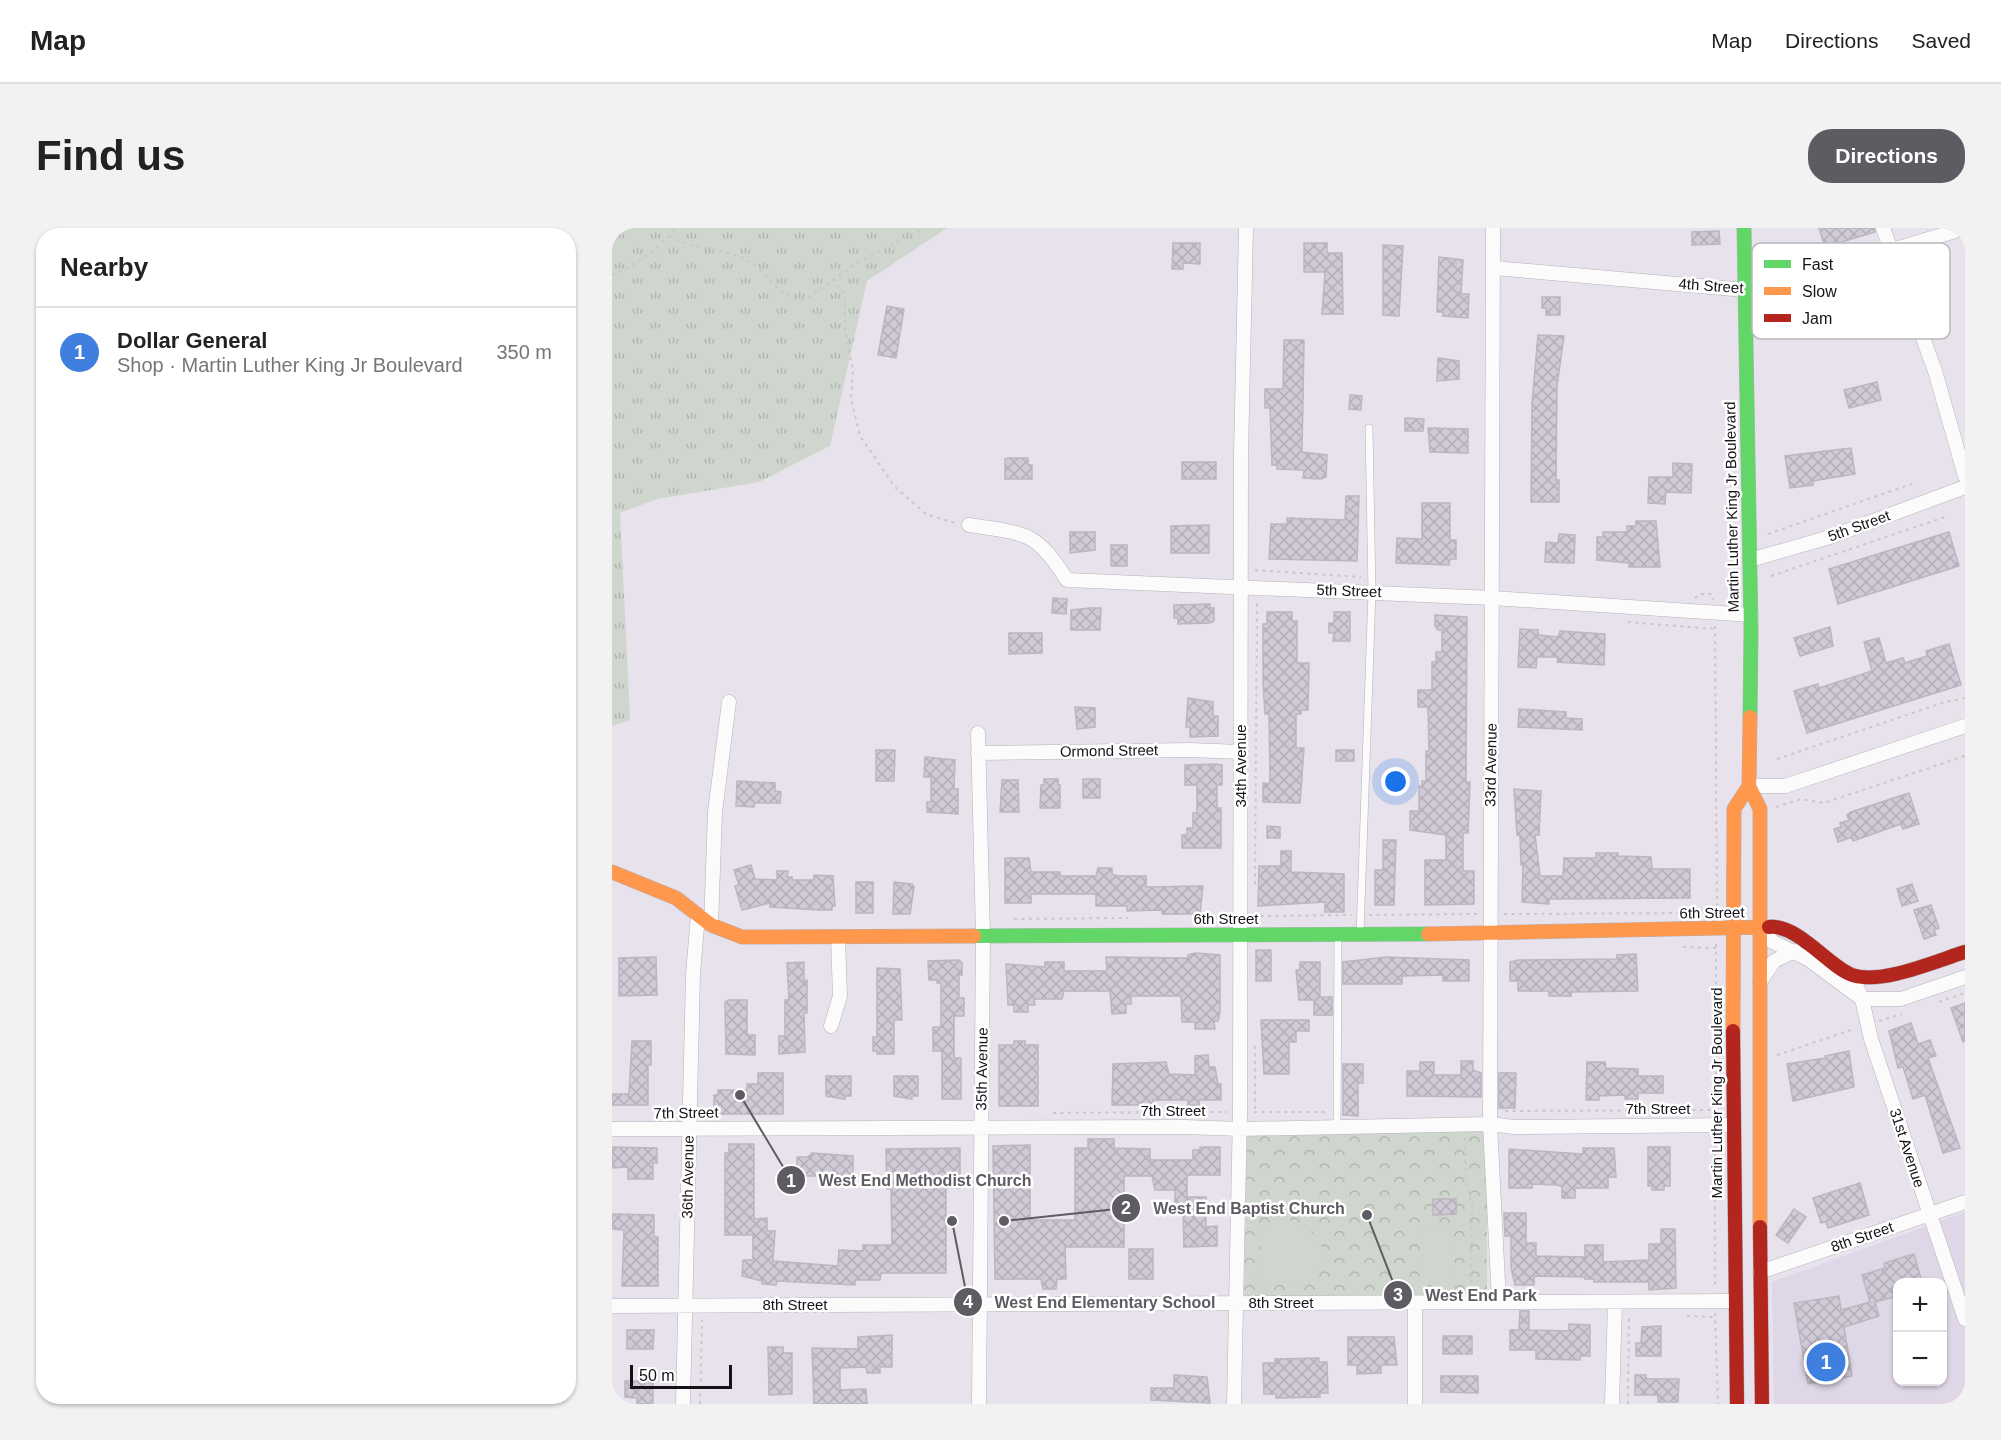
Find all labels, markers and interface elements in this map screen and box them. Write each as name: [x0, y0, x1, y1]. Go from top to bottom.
text: Map: [30, 25, 86, 56]
text: Map: [1711, 29, 1752, 52]
text: Directions: [1785, 29, 1878, 52]
text: Saved: [1911, 29, 1971, 52]
button: Directions: [1808, 129, 1965, 183]
text: Find us: [36, 132, 185, 179]
legend: [1752, 243, 1950, 339]
text: Nearby: [60, 252, 148, 282]
text: Fast: [1802, 256, 1834, 273]
street label: 4th Street: [1678, 275, 1745, 296]
text: Slow: [1802, 283, 1837, 300]
text: Jam: [1802, 310, 1832, 327]
text: Dollar General: [117, 328, 267, 353]
text: 1: [74, 341, 85, 363]
text: 350 m: [496, 341, 552, 363]
text: Shop · Martin Luther King Jr Boulevard: [117, 354, 463, 376]
street label: Martin Luther King Jr Boulevard: [1721, 401, 1742, 613]
street label: 5th Street: [1825, 506, 1893, 545]
street label: 5th Street: [1316, 581, 1383, 600]
street label: 33rd Avenue: [1481, 723, 1500, 807]
street label: 34th Avenue: [1232, 724, 1249, 808]
street label: Ormond Street: [1060, 741, 1159, 760]
your location: [1381, 767, 1410, 796]
street label: 6th Street: [1679, 903, 1745, 922]
street label: 6th Street: [1193, 910, 1259, 927]
street label: Martin Luther King Jr Boulevard: [1708, 988, 1725, 1198]
street label: 35th Avenue: [972, 1027, 991, 1111]
street label: 7th Street: [1625, 1100, 1691, 1117]
street label: 7th Street: [1140, 1102, 1206, 1119]
street label: 7th Street: [653, 1103, 719, 1122]
street label: 31st Avenue: [1887, 1106, 1928, 1190]
street label: 36th Avenue: [678, 1135, 697, 1219]
callout: West End Methodist Church: [776, 1163, 1043, 1197]
text: 1: [786, 1171, 796, 1191]
text: West End Methodist Church: [818, 1172, 1032, 1189]
callout: West End Baptist Church: [1111, 1191, 1357, 1225]
text: 2: [1121, 1198, 1131, 1218]
text: West End Baptist Church: [1153, 1200, 1345, 1217]
street label: 8th Street: [1828, 1218, 1896, 1255]
callout: West End Park: [1383, 1278, 1549, 1312]
map controls: [1893, 1278, 1947, 1386]
button: +: [1893, 1278, 1947, 1332]
callout: West End Elementary School: [953, 1285, 1228, 1319]
text: 3: [1393, 1285, 1403, 1305]
text: West End Park: [1425, 1287, 1537, 1304]
text: 4: [963, 1292, 973, 1312]
text: West End Elementary School: [994, 1294, 1216, 1311]
street label: 8th Street: [1248, 1294, 1314, 1311]
street label: 8th Street: [762, 1296, 828, 1313]
button: −: [1893, 1332, 1947, 1386]
pin: 1: [1806, 1340, 1846, 1384]
scale bar: [630, 1362, 732, 1390]
text: 50 m: [639, 1367, 675, 1384]

